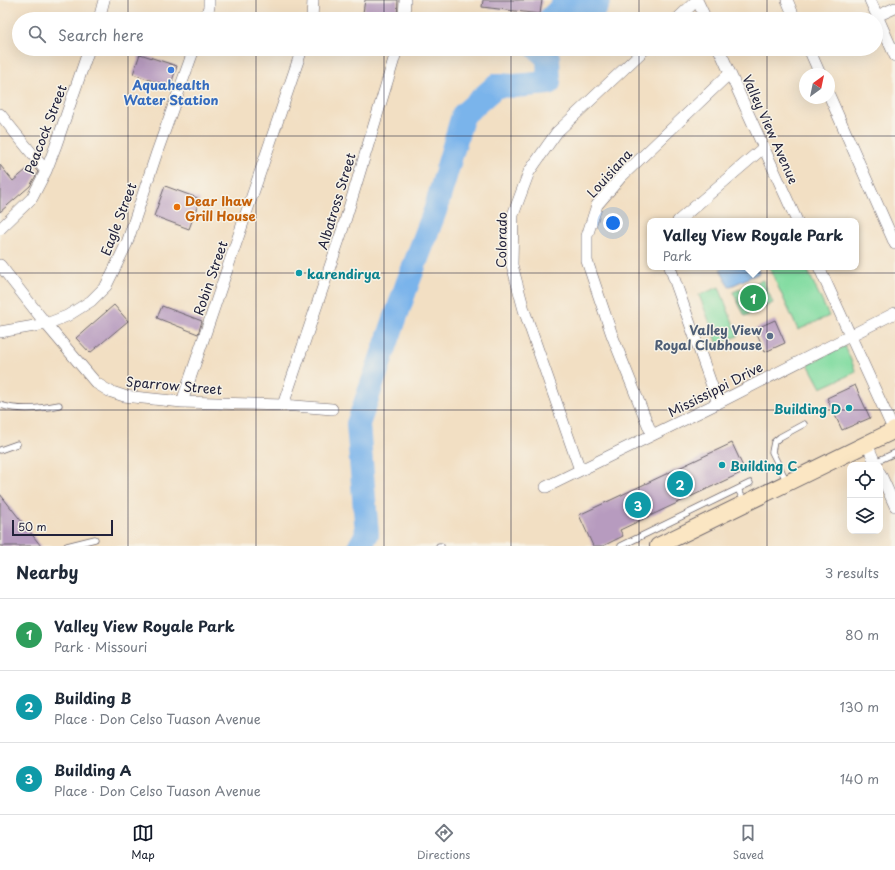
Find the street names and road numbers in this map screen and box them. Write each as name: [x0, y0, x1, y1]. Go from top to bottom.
street label: Valley View Avenue: [738, 71, 804, 187]
street label: Peacock Street: [19, 82, 71, 176]
street label: Louisiana: [582, 144, 636, 201]
street label: Albatross Street: [312, 150, 360, 252]
street label: Eagle Street: [95, 180, 141, 258]
street label: Colorado: [491, 212, 511, 268]
street label: Robin Street: [188, 238, 232, 318]
street label: Mississippi Drive: [664, 357, 766, 421]
street label: Sparrow Street: [125, 371, 223, 399]

